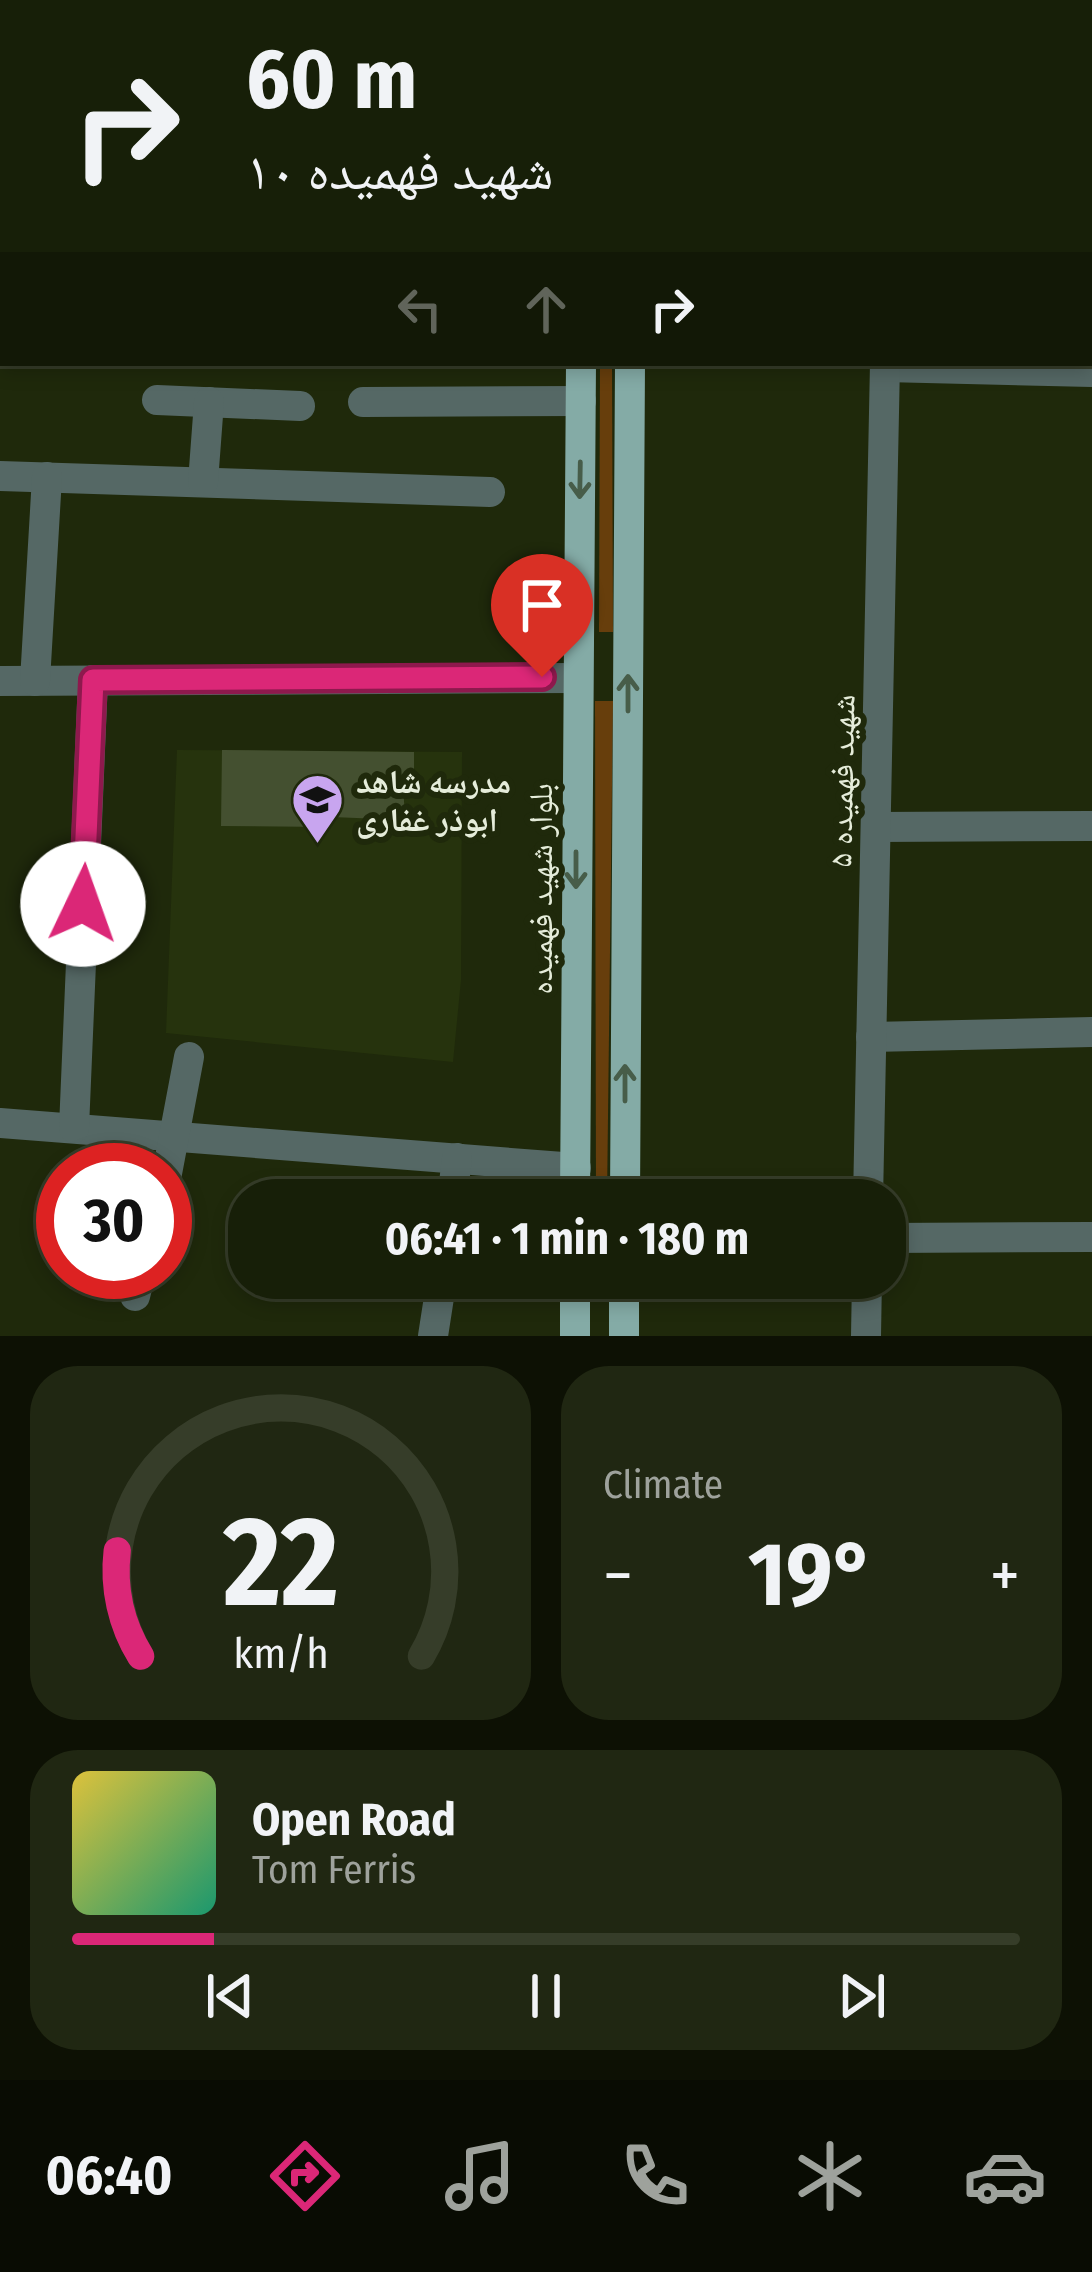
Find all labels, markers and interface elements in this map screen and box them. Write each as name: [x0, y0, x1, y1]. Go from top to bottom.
text: 60 m: [246, 29, 417, 130]
icon: right: [48, 48, 204, 204]
text: شهید فهمیده ۱۰: [246, 139, 554, 203]
icon: left: [387, 276, 453, 342]
icon: ahead: [513, 276, 579, 342]
icon: right: [639, 276, 705, 342]
one-way arrow: [568, 460, 591, 499]
pin: [491, 554, 593, 677]
icon: arrive: [509, 572, 575, 638]
one-way arrow: [617, 674, 639, 713]
street label: شهید فهمیده ۵: [820, 694, 864, 868]
place label: مدرسه شاهد ابوذر غفاری: [356, 762, 511, 840]
school or university icon: مدرسه شاهد ابوذر غفاری: [289, 772, 345, 846]
street label: بلوار شهید فهمیده: [521, 783, 561, 995]
position arrow: [20, 841, 146, 967]
one-way arrow: [565, 850, 587, 889]
one-way arrow: [614, 1064, 637, 1103]
speed limit sign: 30: [36, 1143, 192, 1299]
text: 06:41 · 1 min · 180 m: [385, 1212, 749, 1266]
text: Climate: [603, 1462, 723, 1508]
text: 22: [222, 1488, 338, 1638]
text: 19°: [748, 1521, 875, 1629]
text: −: [603, 1536, 633, 1615]
text: +: [990, 1536, 1020, 1615]
text: km/h: [233, 1628, 328, 1679]
text: Open Road: [252, 1793, 456, 1847]
text: Tom Ferris: [252, 1847, 416, 1893]
icon: previous: [197, 1963, 263, 2029]
icon: pause: [513, 1963, 579, 2029]
icon: next: [829, 1963, 895, 2029]
icon: directions: [263, 2134, 347, 2218]
icon: music: [438, 2134, 522, 2218]
icon: phone: [613, 2134, 697, 2218]
icon: climate: [788, 2134, 872, 2218]
icon: car: [963, 2134, 1047, 2218]
text: 06:40: [45, 2144, 172, 2208]

